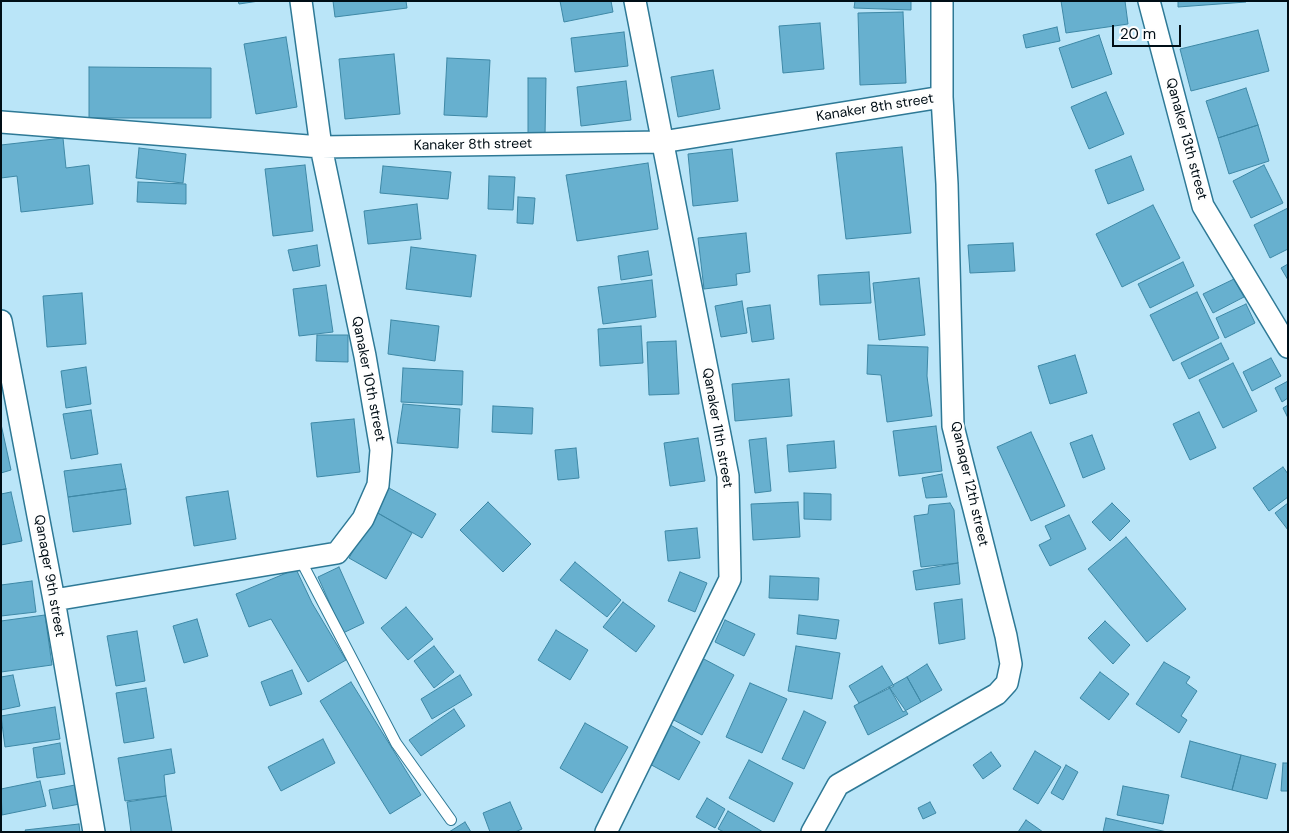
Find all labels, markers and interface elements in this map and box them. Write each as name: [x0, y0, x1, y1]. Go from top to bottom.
scale bar: [1114, 15, 1183, 47]
text: 20 m: [1120, 24, 1156, 44]
street label: Qanaker 13th street: [1162, 76, 1210, 202]
street label: Kanaker 8th street: [815, 90, 935, 126]
street label: Kanaker 8th street: [414, 136, 532, 154]
street label: Qanaker 10th street: [348, 315, 388, 443]
street label: Qanaker 11th street: [698, 367, 736, 489]
street label: Qanaqer 12th street: [946, 420, 992, 548]
street label: Qanaqer 9th street: [30, 513, 68, 639]

